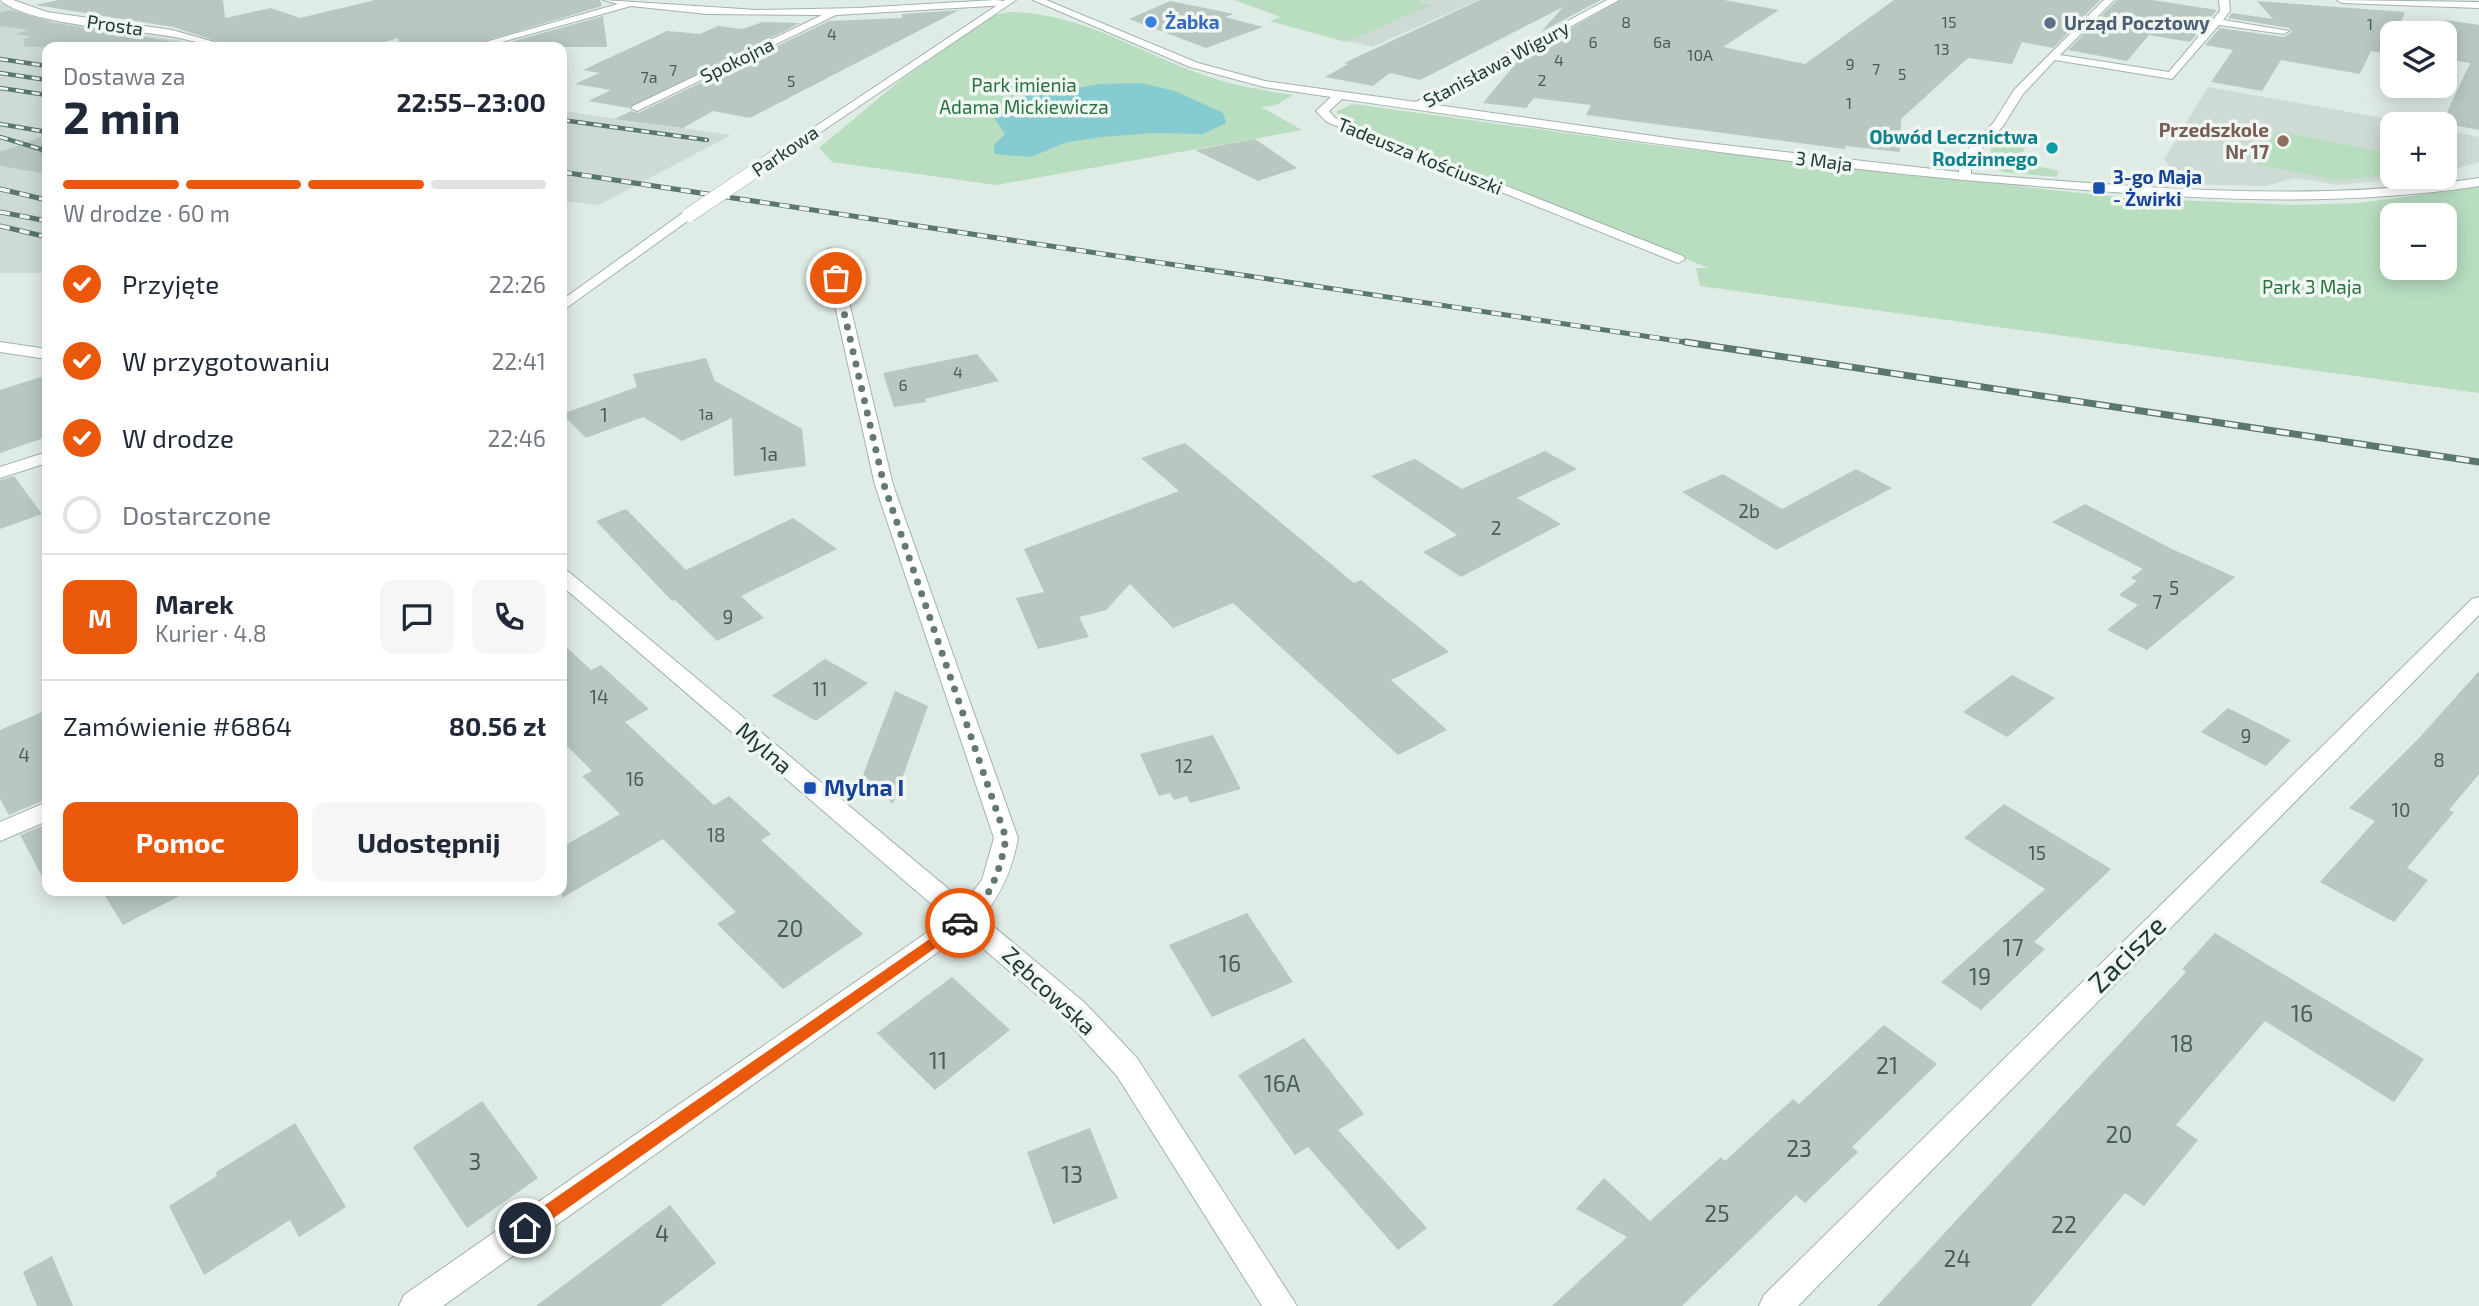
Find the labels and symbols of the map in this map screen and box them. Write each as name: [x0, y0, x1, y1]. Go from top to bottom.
street label: Prosta: [85, 9, 145, 40]
place label: Żabka: [1165, 10, 1220, 33]
place label: Urząd Pocztowy: [2064, 11, 2210, 35]
house number: 8: [1621, 12, 1631, 31]
house number: 15: [1942, 12, 1956, 31]
marker: Żabka: [1143, 14, 1159, 30]
house number: 1: [2367, 14, 2373, 33]
street label: Stanisława Wigury: [1419, 15, 1573, 112]
marker: Urząd Pocztowy: [2042, 15, 2058, 31]
house number: 4: [827, 24, 837, 43]
street label: Spokojna: [696, 32, 777, 87]
house number: 6: [1588, 32, 1598, 51]
house number: 6a: [1653, 32, 1671, 51]
house number: 13: [1934, 39, 1950, 58]
house number: 10A: [1687, 45, 1713, 64]
house number: 4: [1554, 50, 1564, 69]
house number: 9: [1845, 54, 1855, 73]
house number: 7: [1872, 59, 1880, 78]
house number: 7: [669, 60, 677, 79]
house number: 5: [1898, 64, 1906, 83]
house number: 7a: [641, 67, 657, 86]
house number: 2: [1538, 70, 1547, 89]
house number: 5: [787, 71, 795, 90]
park label: Park imienia Adama Mickiewicza: [939, 73, 1109, 118]
house number: 1: [1846, 93, 1852, 112]
street label: Tadeusza Kościuszki: [1334, 112, 1506, 199]
place label: Przedszkole Nr 17: [2159, 118, 2269, 163]
street label: Parkowa: [747, 120, 822, 181]
place label: Obwód Lecznictwa Rodzinnego: [1869, 125, 2038, 170]
marker: Przedszkole Nr 17: [2275, 133, 2291, 149]
marker: Obwód Lecznictwa Rodzinnego: [2044, 140, 2060, 156]
street label: 3 Maja: [1794, 146, 1854, 175]
place label: 3-go Maja - Żwirki: [2113, 165, 2202, 210]
marker: 3-go Maja - Żwirki: [2091, 180, 2107, 196]
pin: [806, 248, 866, 308]
park label: Park 3 Maja: [2262, 275, 2362, 298]
house number: 4: [953, 362, 963, 381]
house number: 6: [898, 375, 908, 394]
house number: 1: [600, 403, 608, 426]
house number: 1a: [698, 404, 714, 423]
house number: 1a: [760, 442, 778, 465]
house number: 2b: [1738, 499, 1760, 522]
house number: 2: [1491, 516, 1501, 539]
house number: 5: [2169, 576, 2179, 599]
house number: 7: [2152, 590, 2162, 613]
house number: 9: [723, 605, 733, 628]
house number: 11: [812, 677, 828, 700]
house number: 14: [589, 685, 609, 708]
street label: Mylna: [731, 715, 798, 779]
house number: 9: [2241, 724, 2251, 747]
house number: 4: [18, 743, 30, 766]
house number: 8: [2433, 748, 2445, 771]
house number: 12: [1175, 754, 1193, 777]
house number: 16: [626, 767, 644, 790]
place label: Mylna I: [824, 773, 904, 801]
marker: Mylna I: [802, 780, 818, 796]
house number: 10: [2391, 798, 2411, 821]
house number: 18: [706, 823, 726, 846]
house number: 15: [2028, 841, 2046, 864]
courier: [925, 888, 995, 958]
street label: Zacisze: [2081, 908, 2172, 999]
house number: 20: [777, 914, 803, 942]
house number: 17: [2003, 933, 2024, 961]
street label: Zębcowska: [997, 940, 1102, 1041]
house number: 16: [1219, 949, 1241, 977]
house number: 19: [1969, 962, 1991, 990]
house number: 16: [2291, 999, 2313, 1027]
house number: 18: [2170, 1029, 2194, 1057]
house number: 11: [929, 1046, 947, 1074]
house number: 21: [1876, 1051, 1898, 1079]
house number: 16A: [1264, 1069, 1301, 1097]
house number: 20: [2106, 1120, 2132, 1148]
house number: 23: [1786, 1134, 1812, 1162]
house number: 3: [469, 1147, 481, 1175]
house number: 13: [1061, 1160, 1083, 1188]
pin: [495, 1198, 555, 1258]
house number: 25: [1704, 1199, 1730, 1227]
house number: 22: [2051, 1210, 2077, 1238]
house number: 4: [655, 1219, 669, 1247]
house number: 24: [1943, 1244, 1971, 1272]

